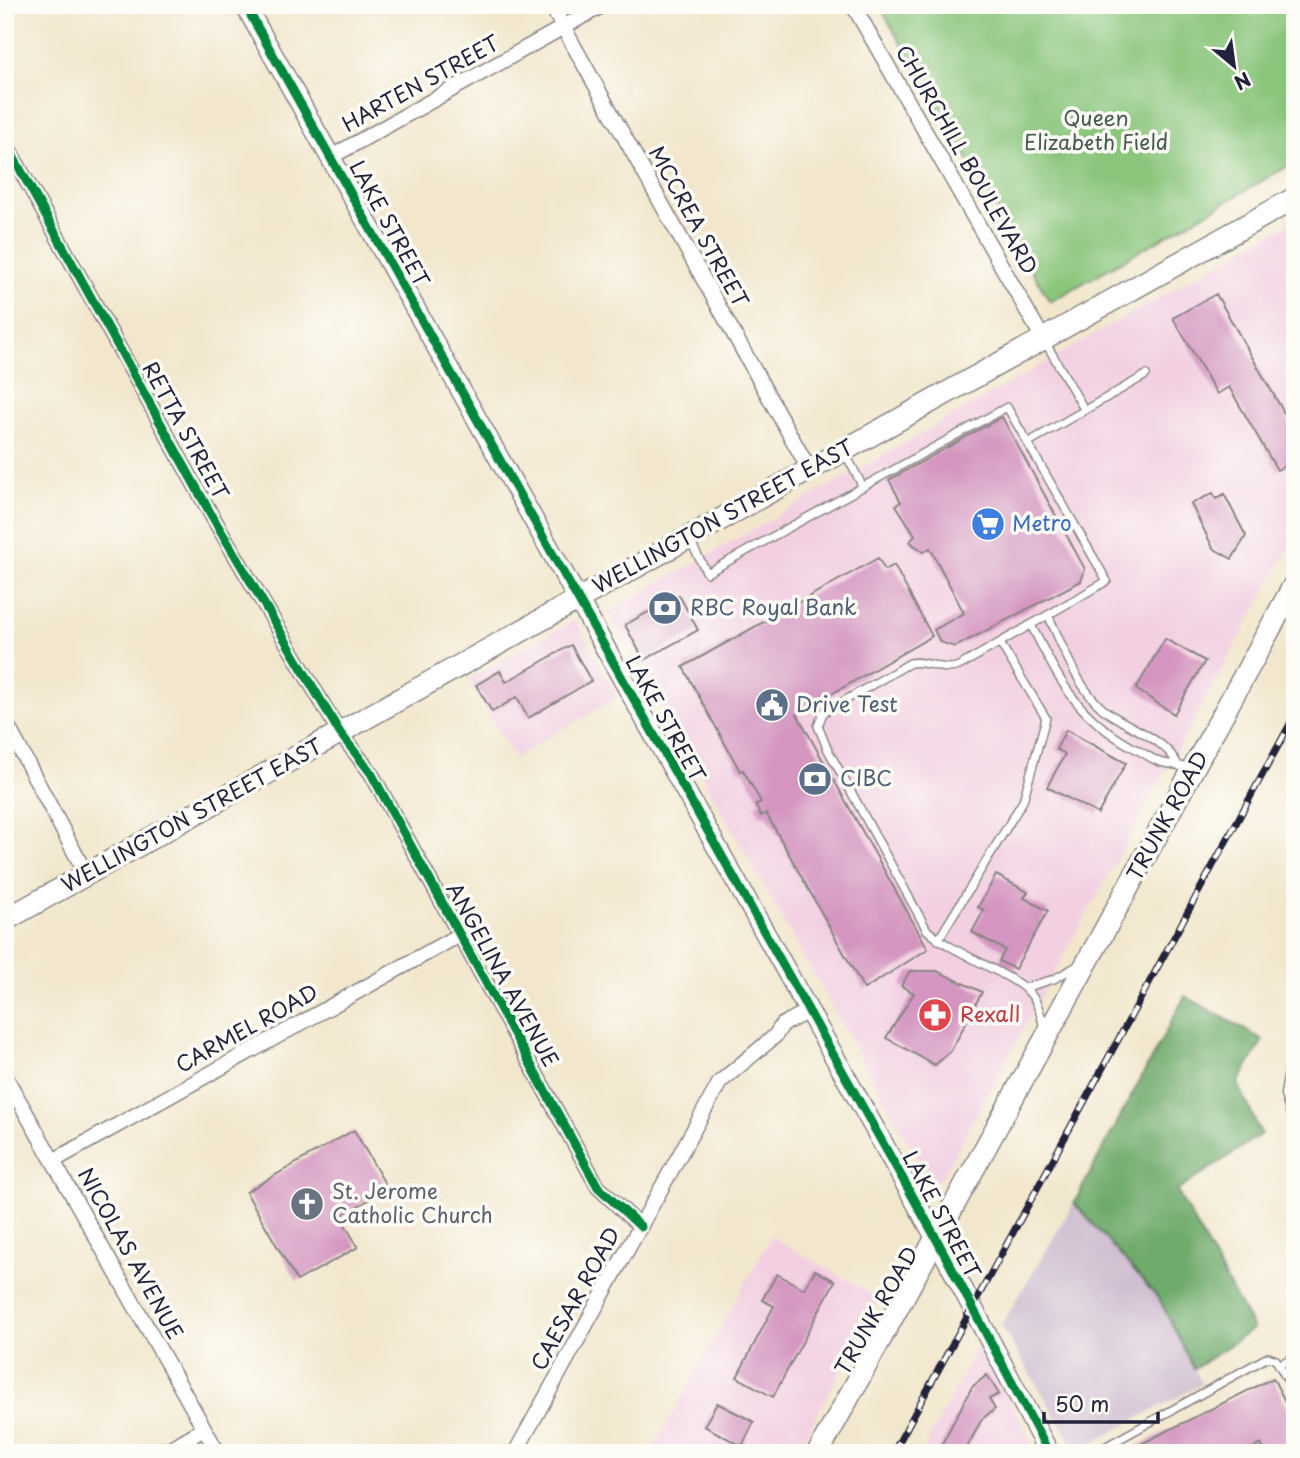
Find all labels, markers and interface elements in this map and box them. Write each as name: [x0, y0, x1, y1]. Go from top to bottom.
street label: HARTEN STREET: [336, 25, 505, 139]
north arrow: [1198, 32, 1268, 102]
street label: CHURCHILL BOULEVARD: [889, 38, 1047, 280]
text: N: [1229, 66, 1256, 98]
park label: Queen Elizabeth Field: [1024, 101, 1168, 157]
street label: MCCREA STREET: [642, 139, 758, 313]
street label: LAKE STREET: [343, 154, 439, 293]
street label: RETTA STREET: [136, 355, 238, 506]
street label: WELLINGTON STREET EAST: [586, 430, 858, 600]
supermarket icon: Metro: [969, 505, 1007, 543]
place label: Metro: [1012, 506, 1072, 538]
bank icon: RBC Royal Bank: [646, 589, 684, 627]
place label: RBC Royal Bank: [690, 590, 857, 622]
street label: LAKE STREET: [619, 649, 715, 788]
public building icon: Drive Test: [753, 686, 791, 724]
place label: Drive Test: [796, 687, 898, 719]
street label: WELLINGTON STREET EAST: [55, 729, 327, 899]
street label: TRUNK ROAD: [1117, 744, 1215, 886]
bank icon: CIBC: [796, 760, 834, 798]
place label: CIBC: [840, 761, 892, 793]
street label: ANGELINA AVENUE: [440, 876, 568, 1072]
street label: CARMEL ROAD: [169, 975, 323, 1080]
pharmacy icon: Rexall: [916, 996, 954, 1034]
place label: Rexall: [960, 997, 1020, 1029]
street label: LAKE STREET: [896, 1145, 990, 1284]
street label: NICOLAS AVENUE: [71, 1161, 192, 1345]
place label: St. Jerome Catholic Church: [332, 1174, 493, 1230]
church icon: St. Jerome Catholic Church: [288, 1185, 326, 1223]
street label: CAESAR ROAD: [522, 1220, 627, 1376]
street label: TRUNK ROAD: [825, 1240, 925, 1380]
scale bar: [1044, 1381, 1158, 1425]
text: 50 m: [1055, 1387, 1109, 1419]

